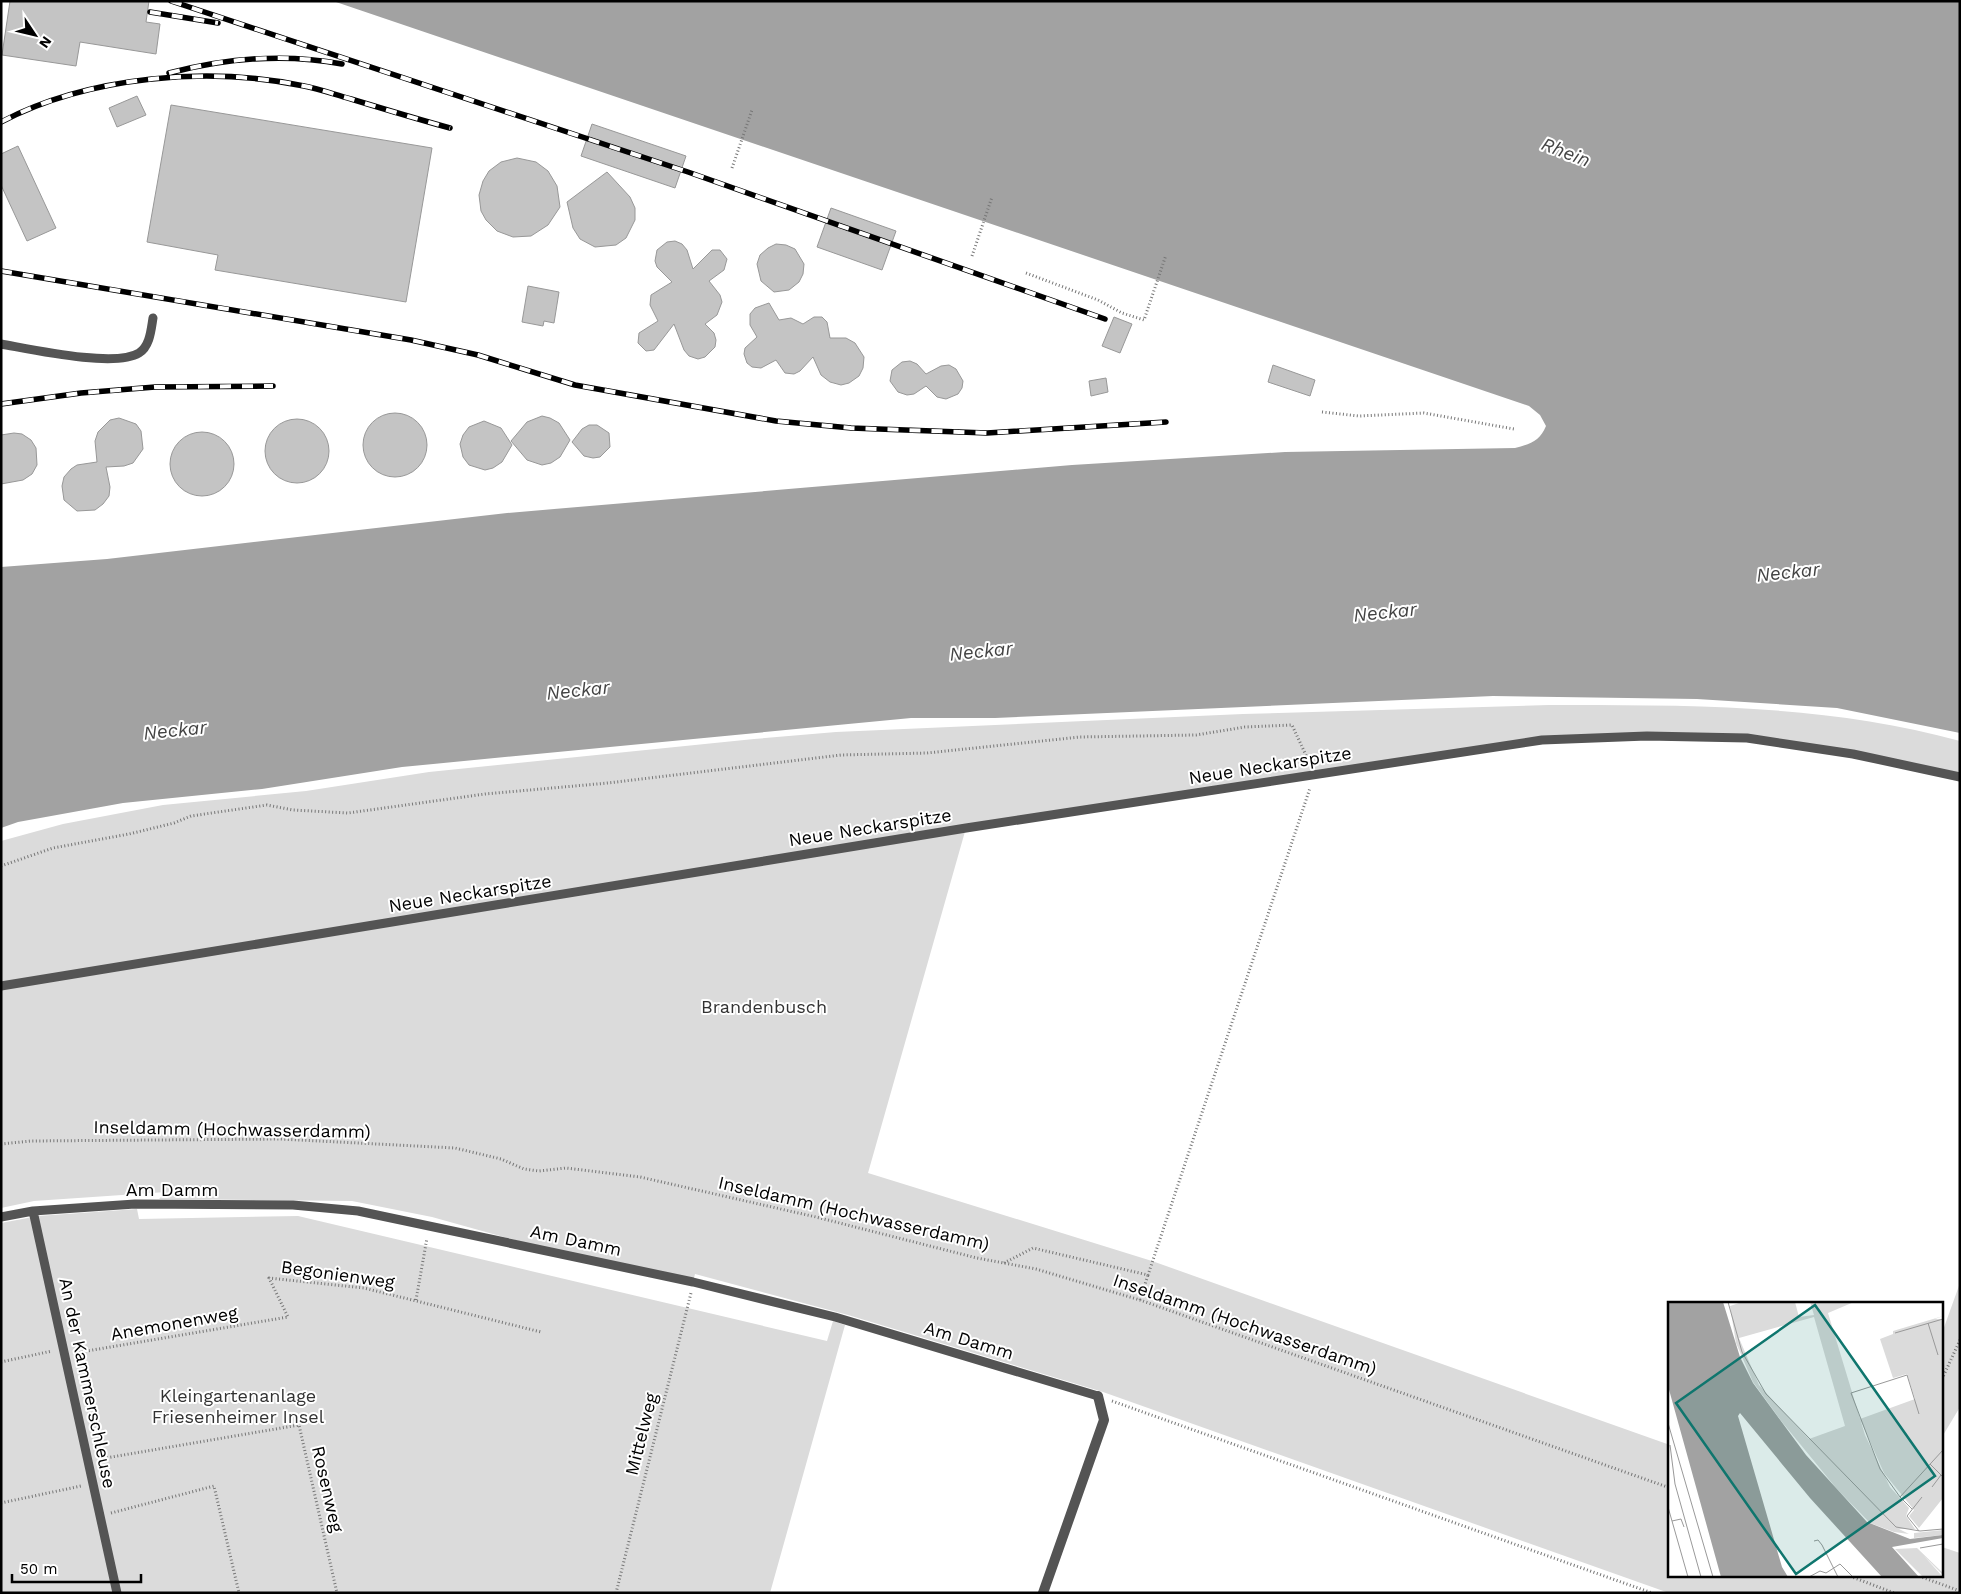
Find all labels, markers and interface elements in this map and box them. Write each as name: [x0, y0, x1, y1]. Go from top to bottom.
north arrow: [10, 10, 60, 60]
text: N: [36, 34, 55, 51]
water label: Rhein: [1538, 132, 1594, 172]
water label: Neckar: [1755, 557, 1821, 587]
water label: Neckar: [1352, 597, 1418, 627]
water label: Neckar: [948, 636, 1014, 666]
water label: Neckar: [545, 675, 611, 705]
water label: Neckar: [142, 715, 208, 745]
street label: Neue Neckarspitze: [1187, 742, 1353, 788]
street label: Neue Neckarspitze: [787, 804, 953, 850]
street label: Neue Neckarspitze: [387, 870, 553, 916]
park label: Brandenbusch: [701, 996, 827, 1017]
street label: Inseldamm (Hochwasserdamm): [93, 1116, 371, 1142]
street label: Inseldamm (Hochwasserdamm): [716, 1172, 992, 1254]
street label: Am Damm: [126, 1179, 218, 1200]
street label: Am Damm: [529, 1220, 623, 1260]
street label: Begonienweg: [280, 1256, 397, 1292]
street label: Inseldamm (Hochwasserdamm): [1110, 1269, 1380, 1379]
street label: An der Kammerschleuse: [55, 1276, 121, 1490]
street label: Anemonenweg: [109, 1301, 240, 1345]
inset map: [1668, 1302, 1944, 1576]
street label: Am Damm: [922, 1316, 1016, 1364]
park label: Kleingartenanlage Friesenheimer Insel: [152, 1385, 325, 1427]
street label: Mittelweg: [621, 1390, 661, 1477]
street label: Rosenweg: [308, 1444, 348, 1535]
scale bar: [12, 1552, 141, 1584]
text: 50 m: [20, 1560, 57, 1578]

